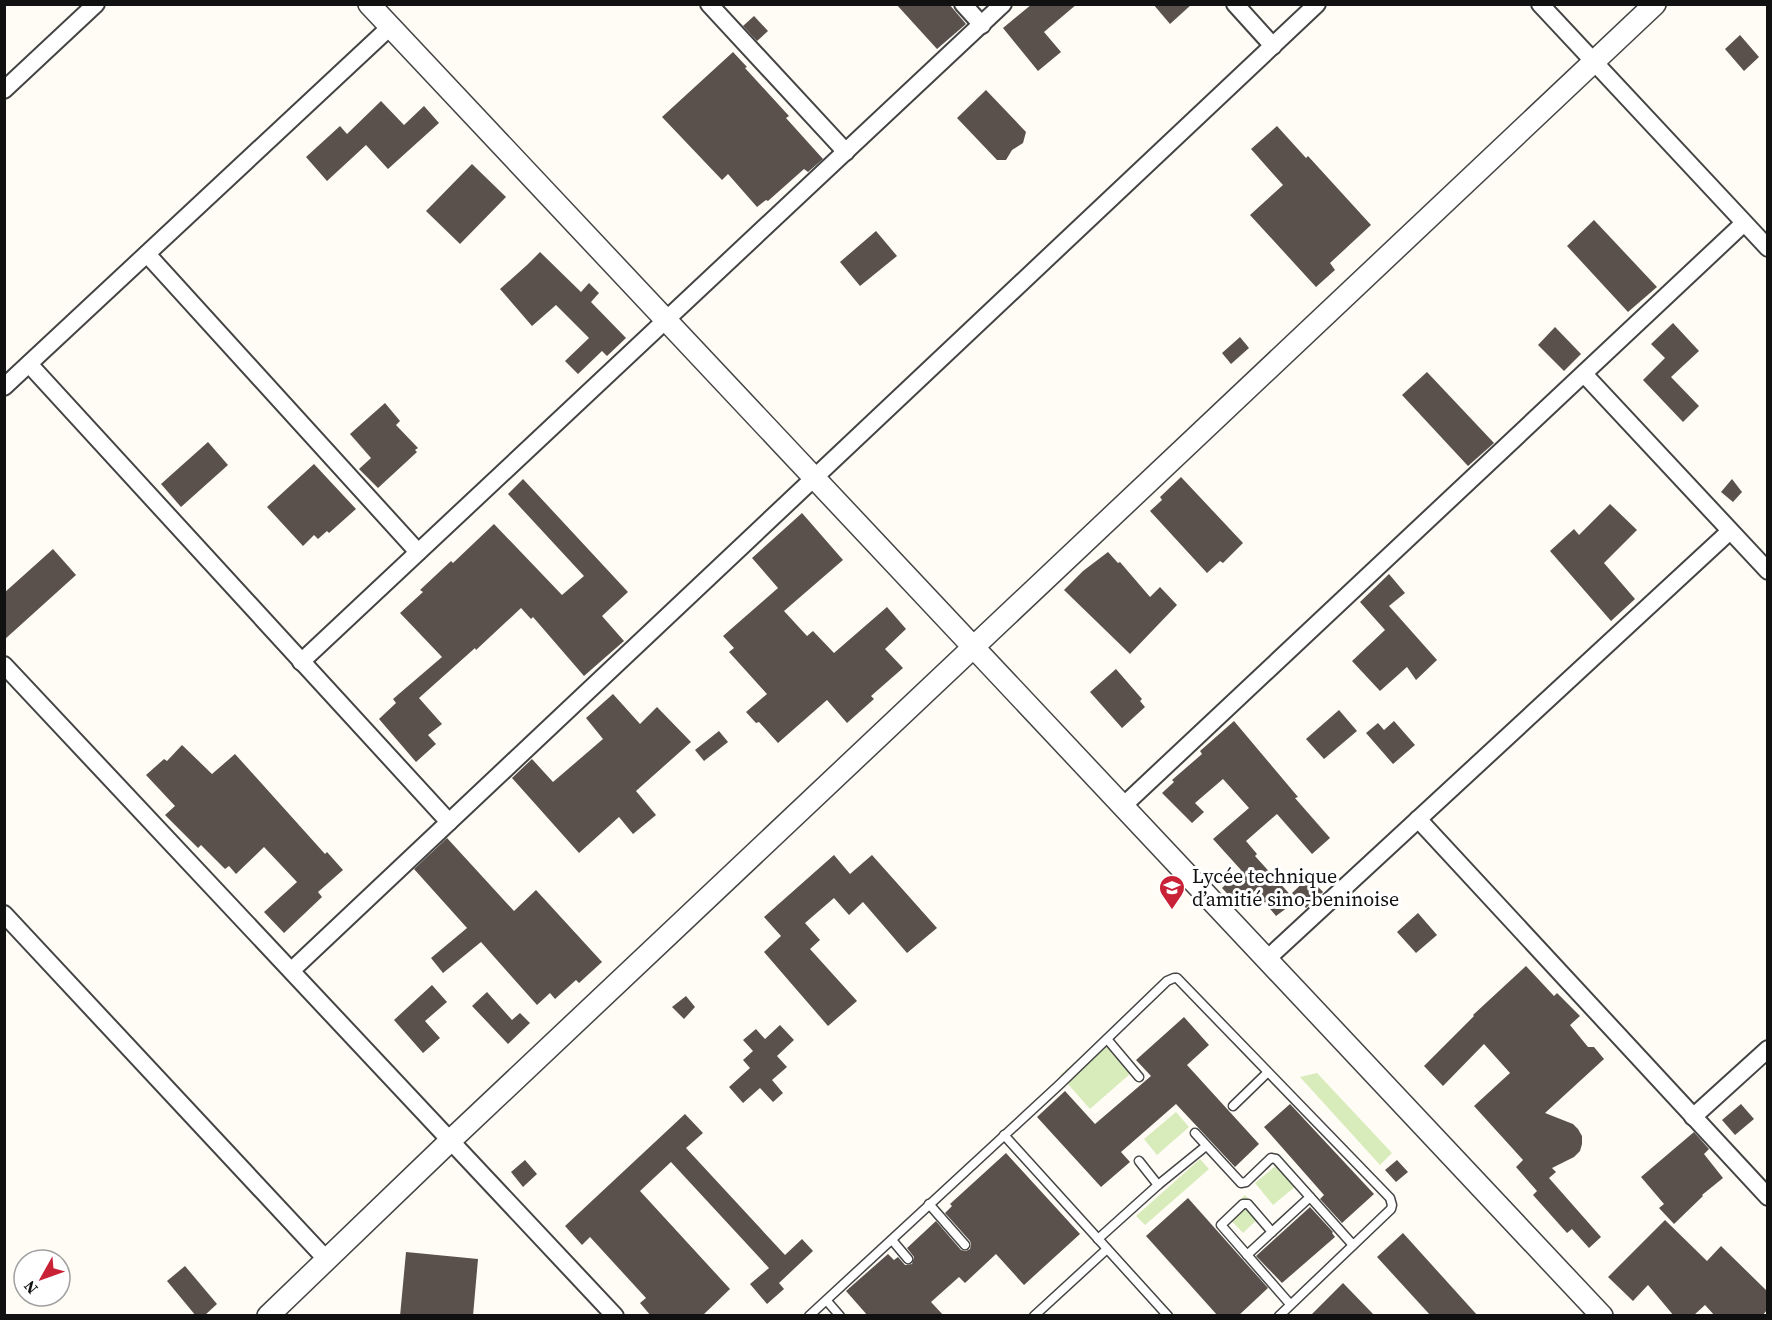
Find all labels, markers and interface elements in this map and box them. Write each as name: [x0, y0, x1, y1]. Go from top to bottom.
place label: Lycée technique d’amitié sino-beninoise: [1192, 862, 1399, 913]
school or university icon: Lycée technique d’amitié sino-beninoise: [1157, 873, 1187, 911]
north arrow: [12, 1248, 72, 1308]
text: N: [18, 1276, 43, 1299]

